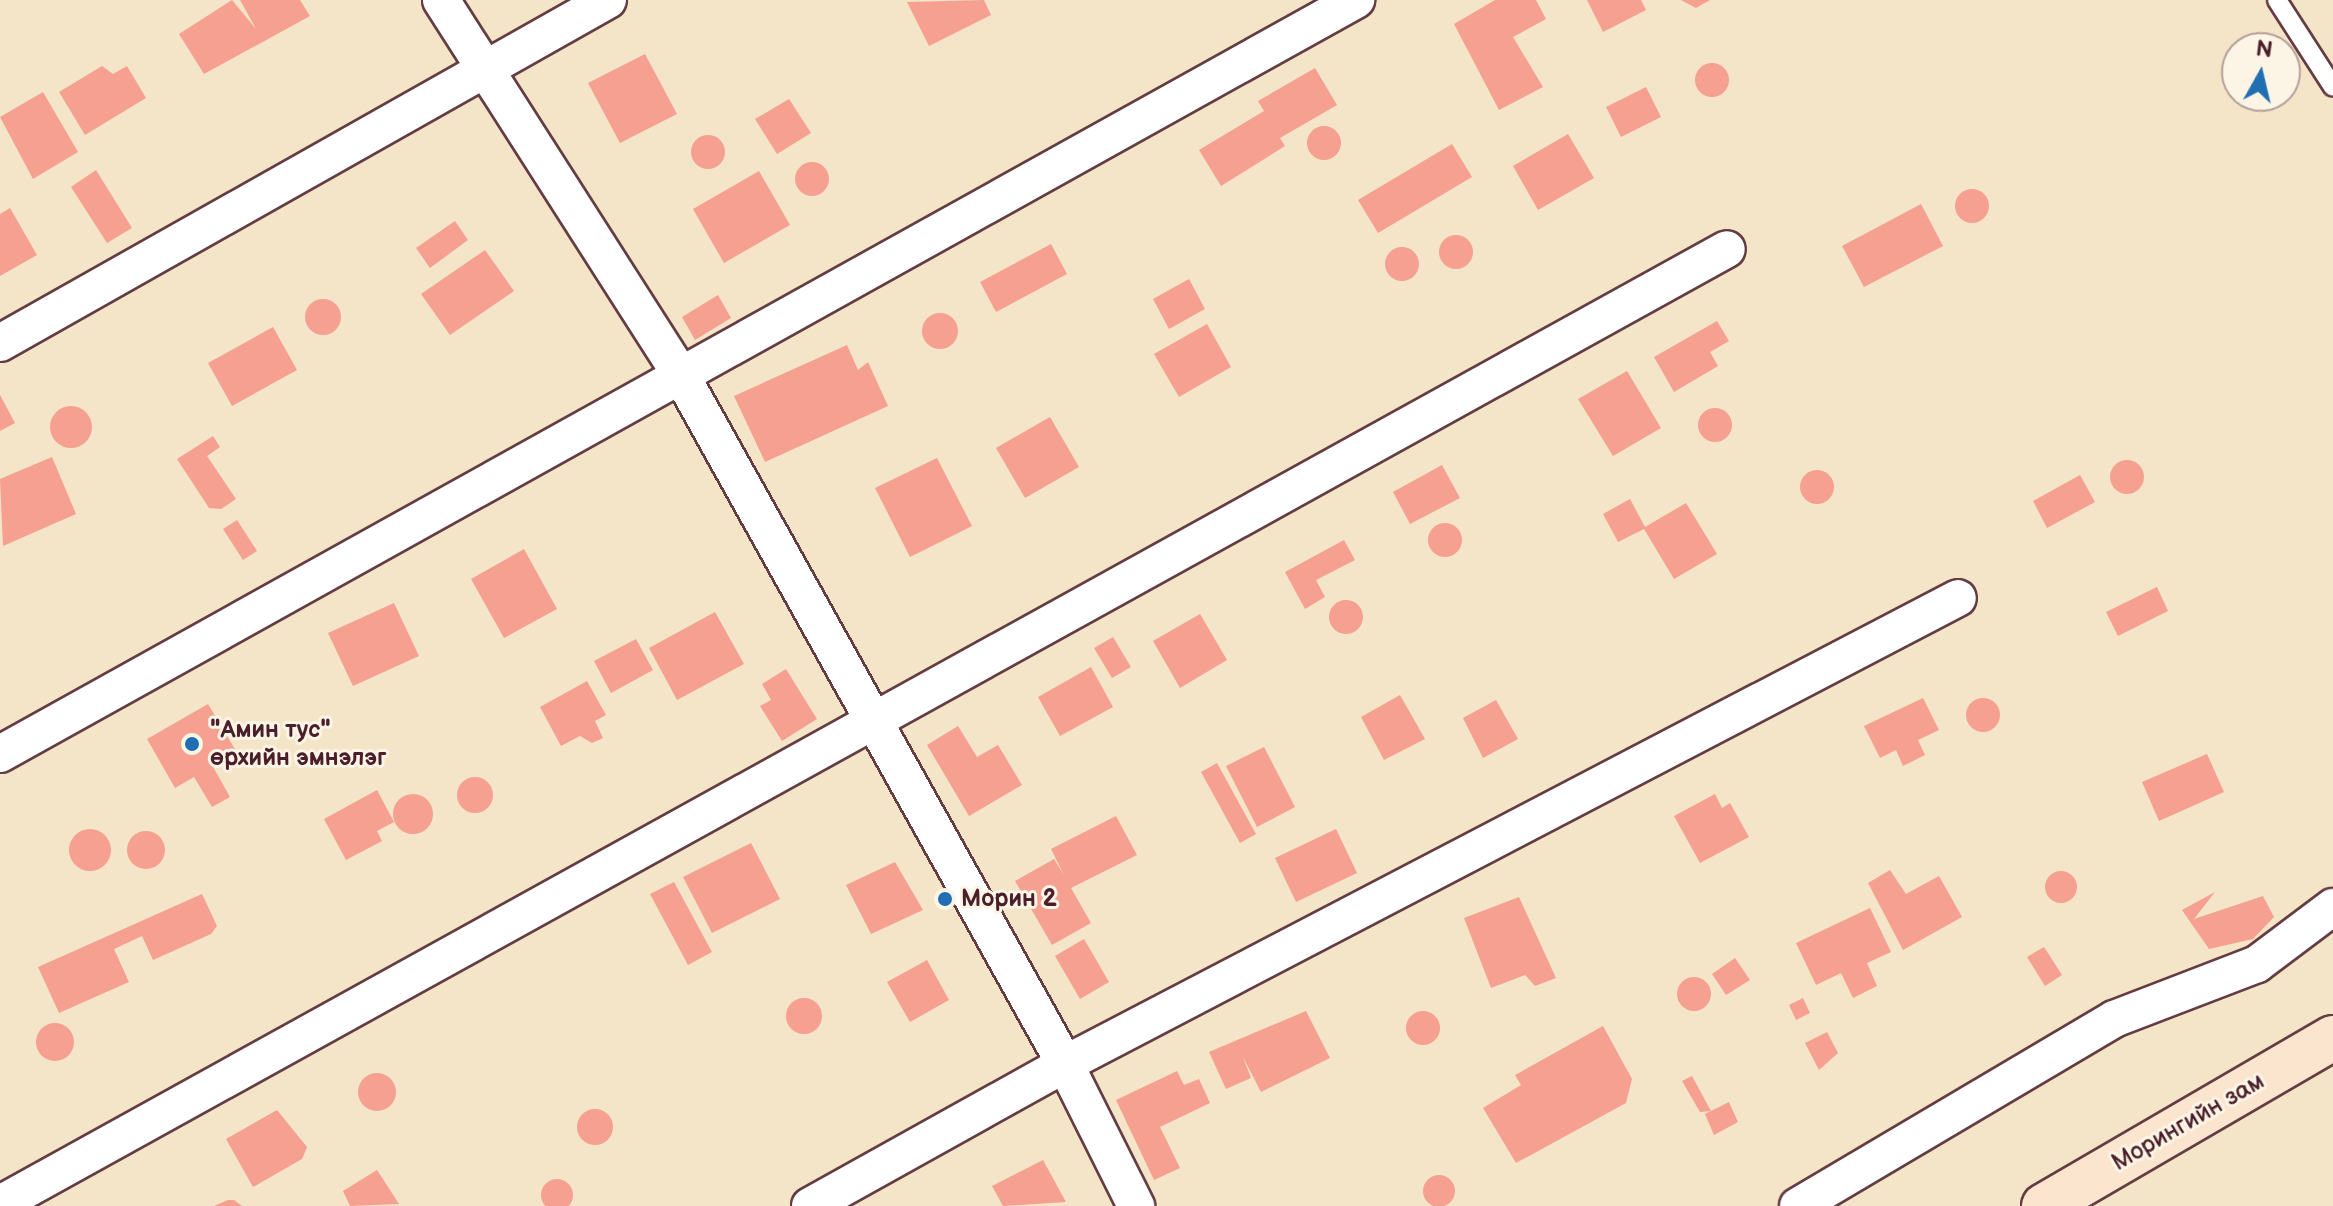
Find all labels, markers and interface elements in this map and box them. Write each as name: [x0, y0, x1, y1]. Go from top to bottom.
north arrow: [2221, 32, 2301, 112]
text: N: [2254, 35, 2274, 64]
place label: "Амин тус" өрхийн эмнэлэг: [210, 716, 386, 772]
marker: "Амин тус" өрхийн эмнэлэг: [181, 733, 203, 755]
place label: Морин 2: [961, 885, 1057, 913]
marker: Морин 2: [936, 890, 954, 908]
street label: Морингийн зам: [2107, 1067, 2269, 1177]

